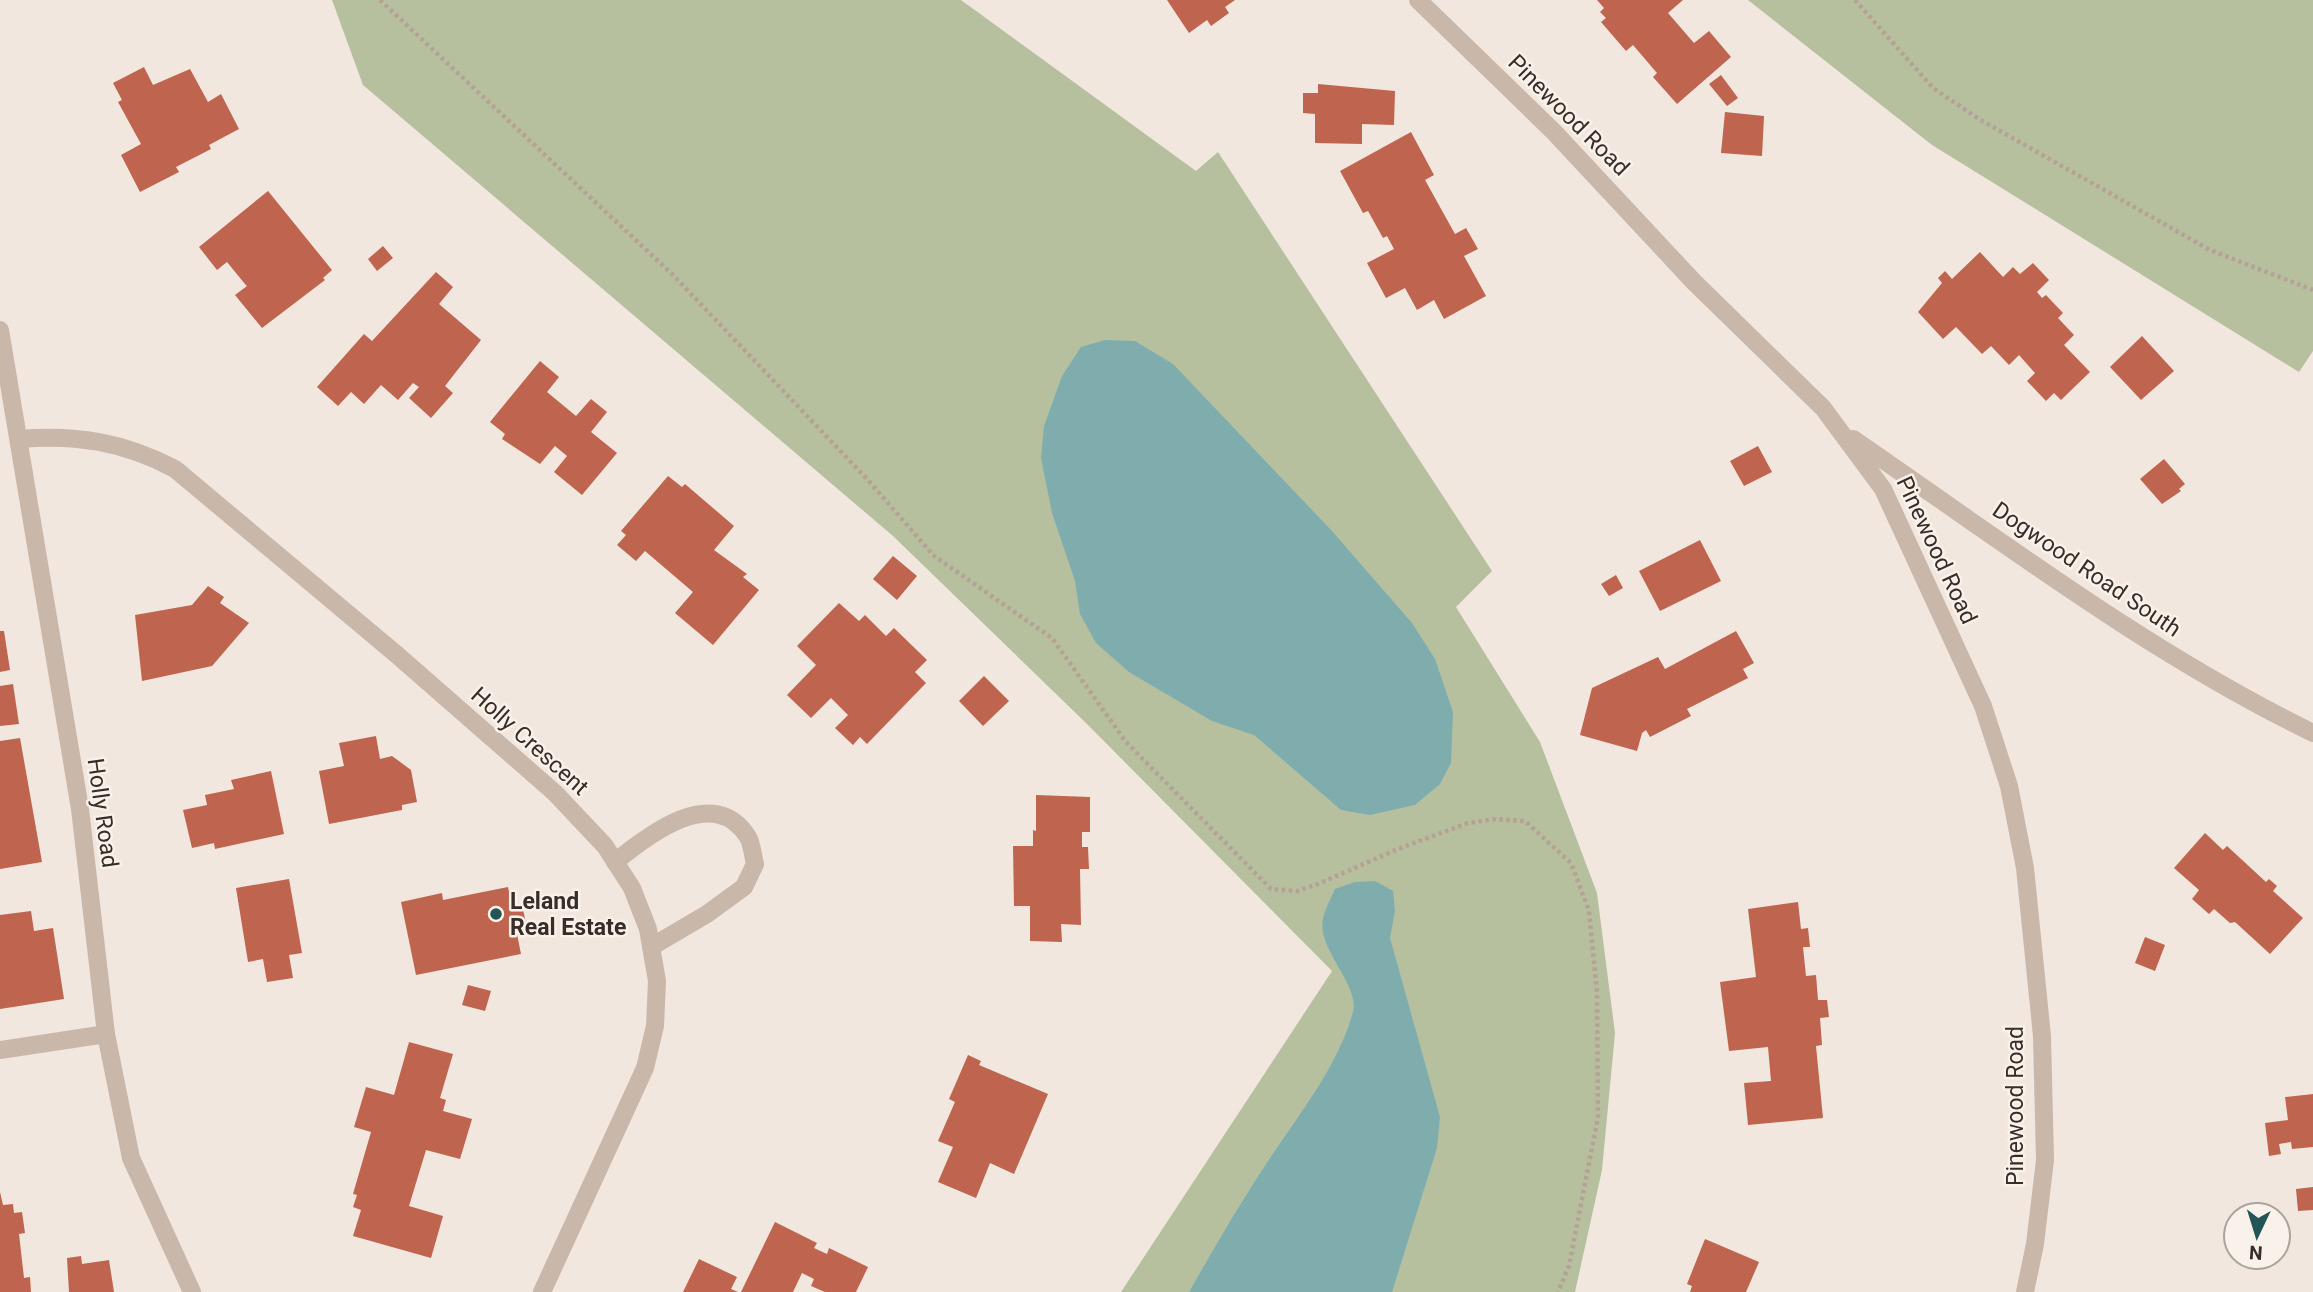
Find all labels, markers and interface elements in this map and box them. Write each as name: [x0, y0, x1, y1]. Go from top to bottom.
street label: Pinewood Road: [1503, 49, 1635, 181]
street label: Pinewood Road: [1891, 472, 1983, 628]
street label: Dogwood Road South: [1987, 496, 2186, 643]
street label: Holly Crescent: [465, 682, 594, 801]
street label: Holly Road: [81, 757, 124, 869]
place label: Leland Real Estate: [510, 888, 626, 941]
marker: Leland Real Estate: [488, 906, 504, 922]
street label: Pinewood Road: [2002, 1026, 2029, 1186]
north arrow: [2222, 1201, 2292, 1271]
text: N: [2248, 1241, 2263, 1264]

